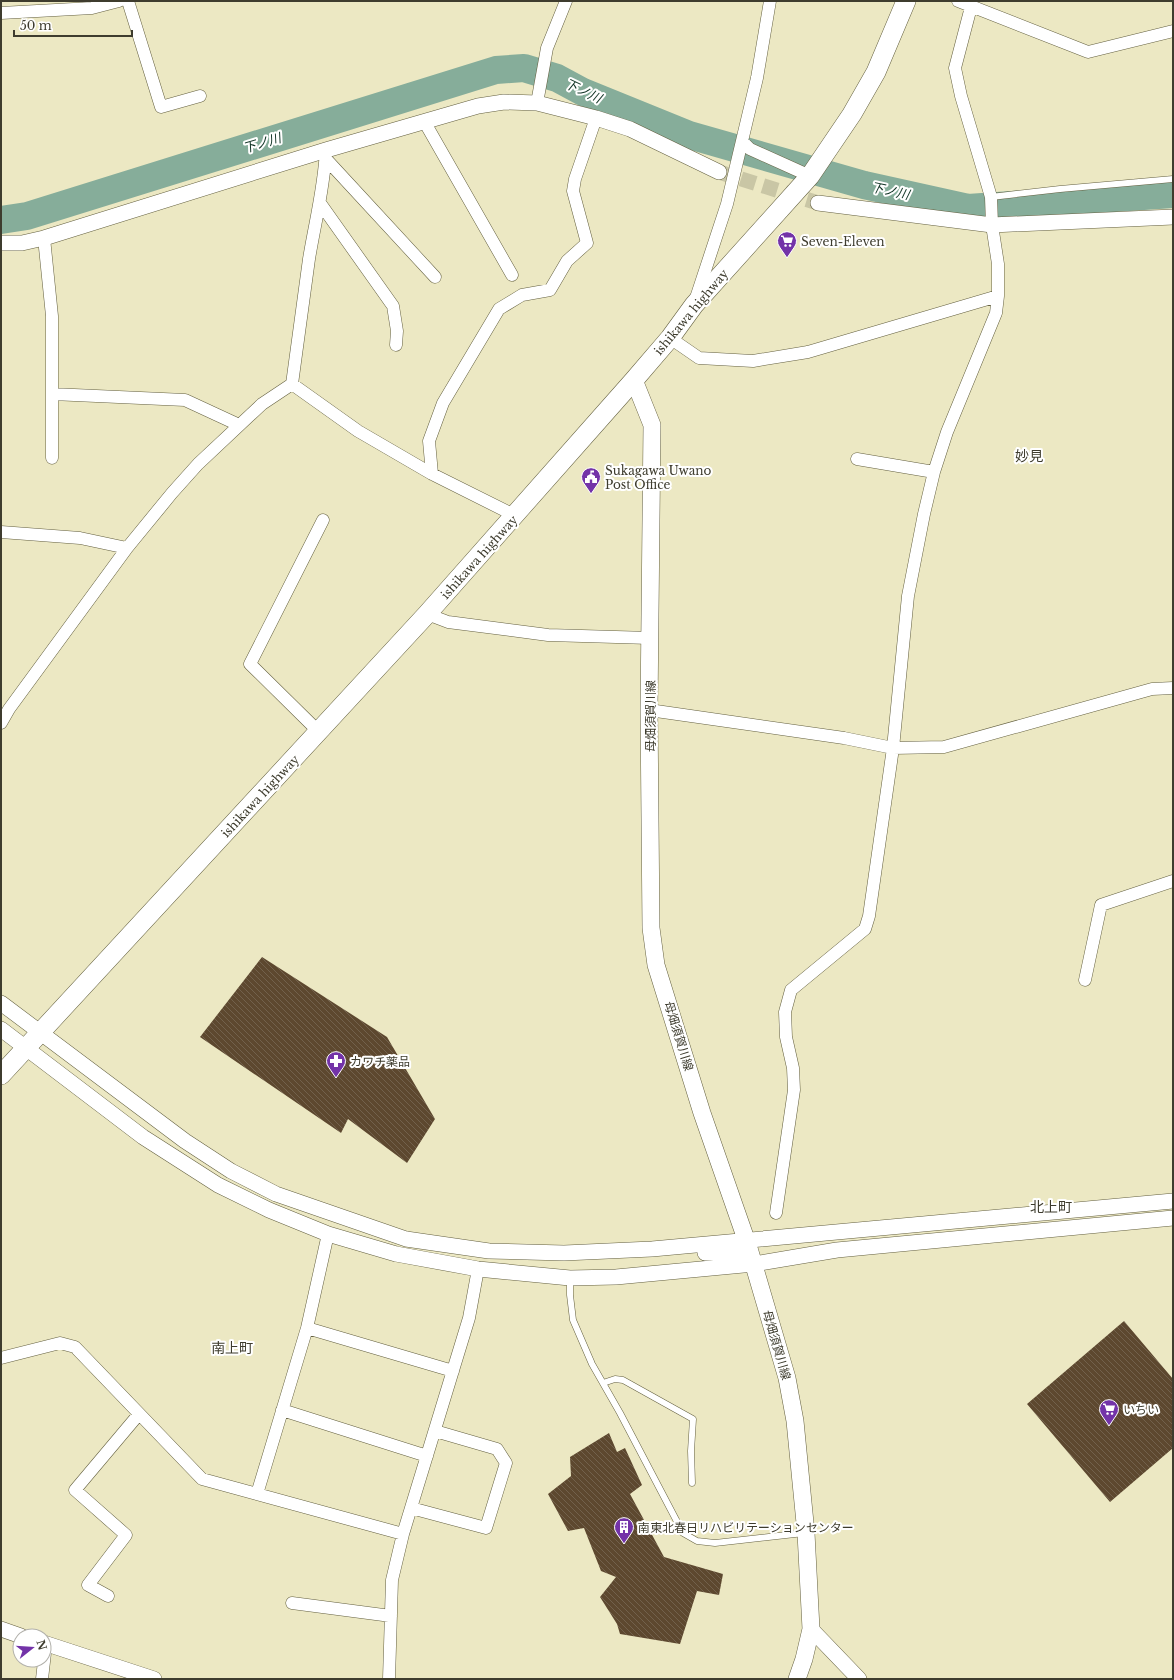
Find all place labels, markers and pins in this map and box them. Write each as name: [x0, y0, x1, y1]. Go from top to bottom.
supermarket icon: Seven-Eleven: [776, 230, 798, 258]
place label: Seven-Eleven: [801, 234, 885, 249]
place label: Sukagawa Uwano Post Office: [605, 463, 712, 492]
public building icon: Sukagawa Uwano Post Office: [580, 466, 602, 494]
pharmacy icon: カワチ薬品: [325, 1050, 347, 1078]
place label: カワチ薬品: [350, 1054, 410, 1069]
supermarket icon: いちい: [1098, 1398, 1120, 1426]
place label: いちい: [1123, 1402, 1159, 1417]
building icon: 南東北春日リハビリテーションセンター: [613, 1516, 635, 1544]
place label: 南東北春日リハビリテーションセンター: [638, 1520, 854, 1535]

